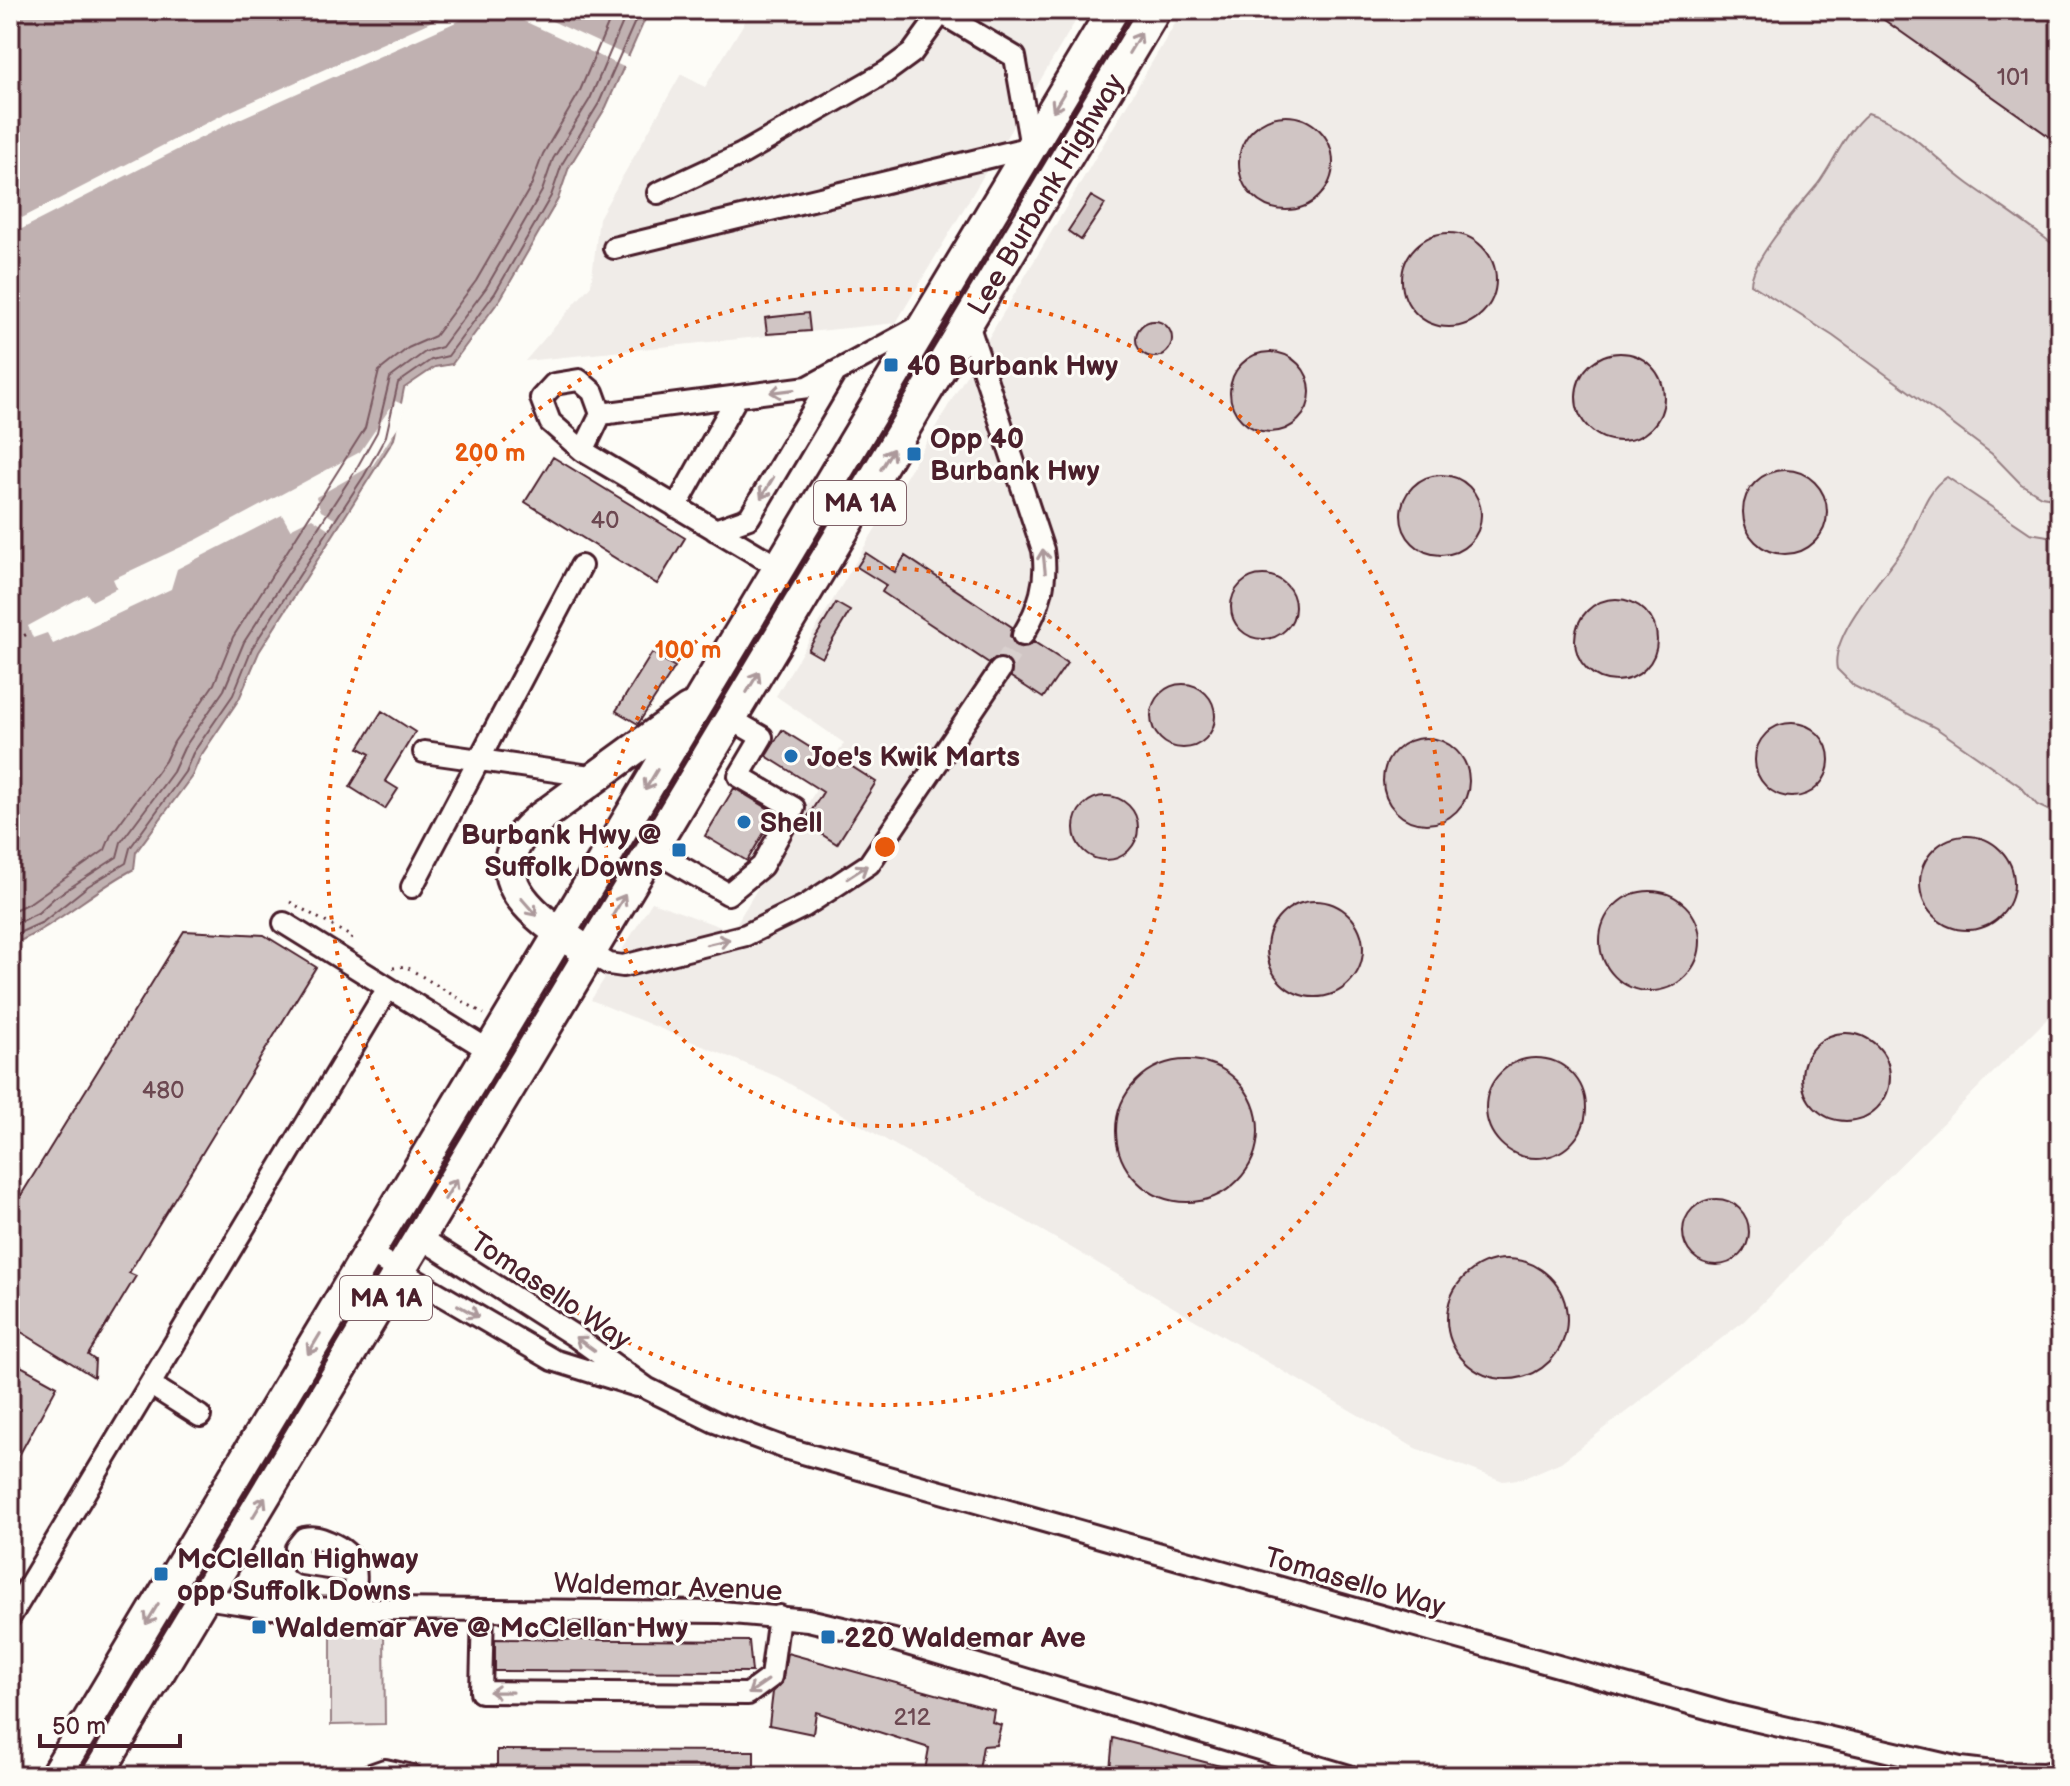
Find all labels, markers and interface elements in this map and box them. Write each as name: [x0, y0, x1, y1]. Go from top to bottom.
one-way arrow: [1128, 32, 1143, 56]
house number: 101: [1997, 63, 2029, 92]
street label: Lee Burbank Highway: [961, 68, 1131, 321]
one-way arrow: [1051, 89, 1067, 112]
place label: 40 Burbank Hwy: [907, 350, 1118, 383]
marker: 40 Burbank Hwy: [882, 356, 900, 374]
one-way arrow: [770, 384, 795, 399]
place label: Opp 40 Burbank Hwy: [930, 423, 1100, 488]
text: 200 m: [455, 439, 525, 468]
marker: Opp 40 Burbank Hwy: [905, 445, 923, 463]
one-way arrow: [879, 448, 895, 471]
one-way arrow: [759, 476, 775, 499]
road number: MA 1A: [814, 481, 906, 525]
house number: 40: [591, 506, 619, 535]
one-way arrow: [1036, 548, 1051, 575]
text: 100 m: [655, 636, 721, 665]
one-way arrow: [745, 671, 761, 694]
place label: Joe's Kwik Marts: [807, 741, 1020, 774]
marker: Joe's Kwik Marts: [782, 747, 800, 765]
one-way arrow: [643, 768, 659, 791]
place label: Shell: [760, 807, 822, 840]
marker: Shell: [735, 813, 753, 831]
place label: Burbank Hwy @ Suffolk Downs: [461, 819, 663, 884]
centre of rings: [871, 833, 899, 861]
marker: Burbank Hwy @ Suffolk Downs: [670, 841, 688, 859]
one-way arrow: [845, 864, 867, 881]
one-way arrow: [611, 894, 627, 917]
one-way arrow: [520, 897, 538, 917]
one-way arrow: [704, 934, 730, 949]
house number: 480: [142, 1076, 184, 1105]
one-way arrow: [444, 1177, 459, 1201]
street label: Tomasello Way: [464, 1225, 637, 1357]
road number: MA 1A: [340, 1276, 432, 1320]
one-way arrow: [456, 1303, 479, 1319]
one-way arrow: [306, 1332, 322, 1355]
one-way arrow: [574, 1336, 596, 1352]
one-way arrow: [251, 1496, 267, 1519]
street label: Tomasello Way: [1260, 1541, 1449, 1624]
place label: McClellan Highway opp Suffolk Downs: [177, 1543, 419, 1608]
marker: McClellan Highway opp Suffolk Downs: [152, 1565, 170, 1583]
street label: Waldemar Avenue: [553, 1567, 783, 1608]
one-way arrow: [143, 1602, 159, 1625]
place label: Waldemar Ave @ McClellan Hwy: [275, 1612, 688, 1645]
marker: Waldemar Ave @ McClellan Hwy: [250, 1618, 268, 1636]
place label: 220 Waldemar Ave: [844, 1622, 1086, 1655]
marker: 220 Waldemar Ave: [819, 1628, 837, 1646]
one-way arrow: [748, 1678, 770, 1695]
one-way arrow: [488, 1685, 515, 1700]
scale bar: [40, 1698, 180, 1748]
house number: 212: [893, 1703, 931, 1732]
text: 50 m: [52, 1712, 106, 1741]

